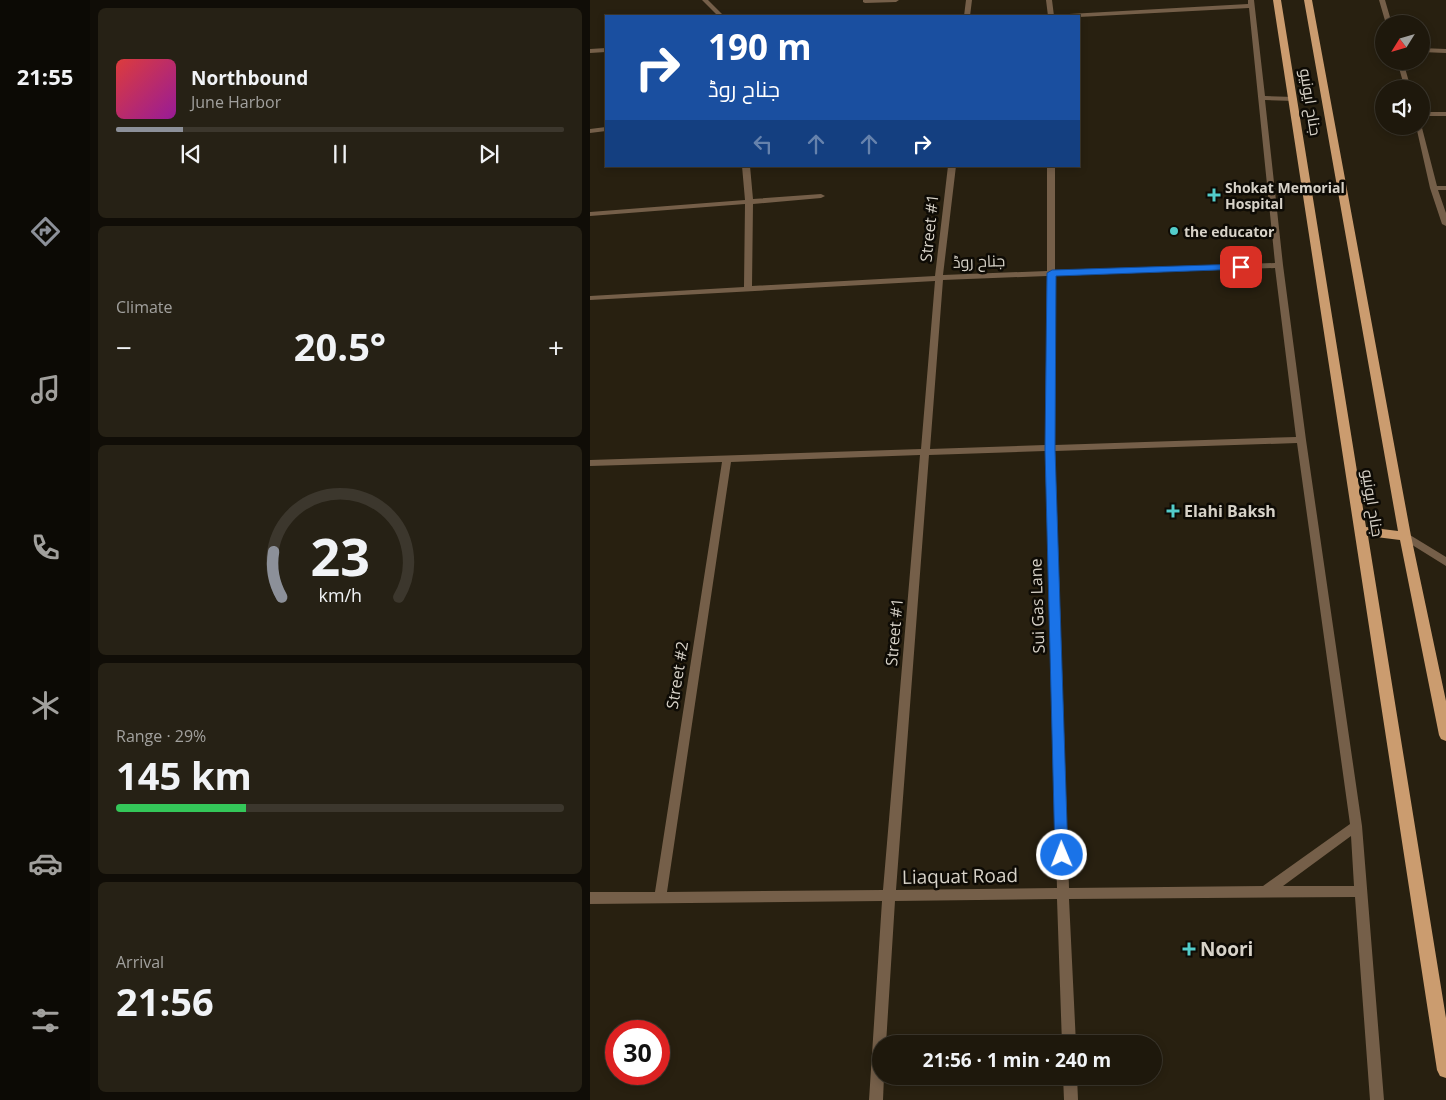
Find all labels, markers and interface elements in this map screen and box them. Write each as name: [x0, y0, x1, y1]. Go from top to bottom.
north arrow: [1375, 15, 1430, 70]
map controls: [1375, 15, 1430, 135]
text: 190 m: [708, 23, 812, 70]
icon: right: [625, 35, 690, 100]
text: 21:55: [17, 61, 73, 91]
text: Northbound: [191, 65, 308, 91]
street label: جناح ایونیو: [1294, 67, 1327, 137]
text: جناح روڈ: [708, 73, 780, 103]
button: sound: [1375, 80, 1430, 135]
text: June Harbor: [191, 91, 281, 113]
icon: left: [749, 130, 777, 158]
icon: ahead: [802, 130, 830, 158]
icon: ahead: [855, 130, 883, 158]
icon: right: [908, 130, 936, 158]
icon: previous: [177, 140, 205, 168]
icon: pause: [326, 140, 354, 168]
icon: next: [475, 140, 503, 168]
place label: Shokat Memorial Hospital: [1225, 178, 1345, 213]
marker: Shokat Memorial Hospital: [1207, 188, 1221, 202]
street label: Street #1: [914, 193, 944, 263]
icon: directions: [28, 214, 63, 249]
place label: the educator: [1184, 222, 1275, 241]
marker: the educator: [1168, 225, 1180, 237]
pin: [1220, 246, 1262, 288]
street label: جناح روڈ: [952, 249, 1006, 274]
icon: arrive: [1227, 253, 1255, 281]
text: Climate: [116, 296, 173, 318]
text: 20.5°: [294, 320, 386, 372]
text: −: [116, 328, 132, 366]
text: +: [548, 328, 564, 366]
icon: music: [28, 372, 63, 407]
street label: جناح ایونیو: [1356, 468, 1389, 538]
place label: Elahi Baksh: [1184, 500, 1276, 522]
marker: Elahi Baksh: [1166, 504, 1180, 518]
text: 23: [310, 520, 370, 591]
icon: phone: [28, 530, 63, 565]
street label: Sui Gas Lane: [1024, 558, 1050, 654]
text: km/h: [318, 583, 362, 607]
street label: Street #1: [880, 597, 908, 667]
street label: Street #2: [661, 640, 693, 710]
icon: climate: [28, 688, 63, 723]
text: Range · 29%: [116, 725, 206, 747]
text: 145 km: [116, 749, 252, 801]
position arrow: [1035, 828, 1087, 880]
icon: car: [28, 846, 63, 881]
street label: Liaquat Road: [902, 862, 1018, 890]
place label: Noori: [1200, 936, 1253, 962]
marker: Noori: [1182, 942, 1196, 956]
text: Arrival: [116, 951, 164, 973]
text: 21:56: [116, 975, 214, 1027]
icon: filters: [28, 1003, 63, 1038]
speed limit sign: 30: [605, 1020, 670, 1085]
text: 21:56 · 1 min · 240 m: [923, 1047, 1111, 1073]

